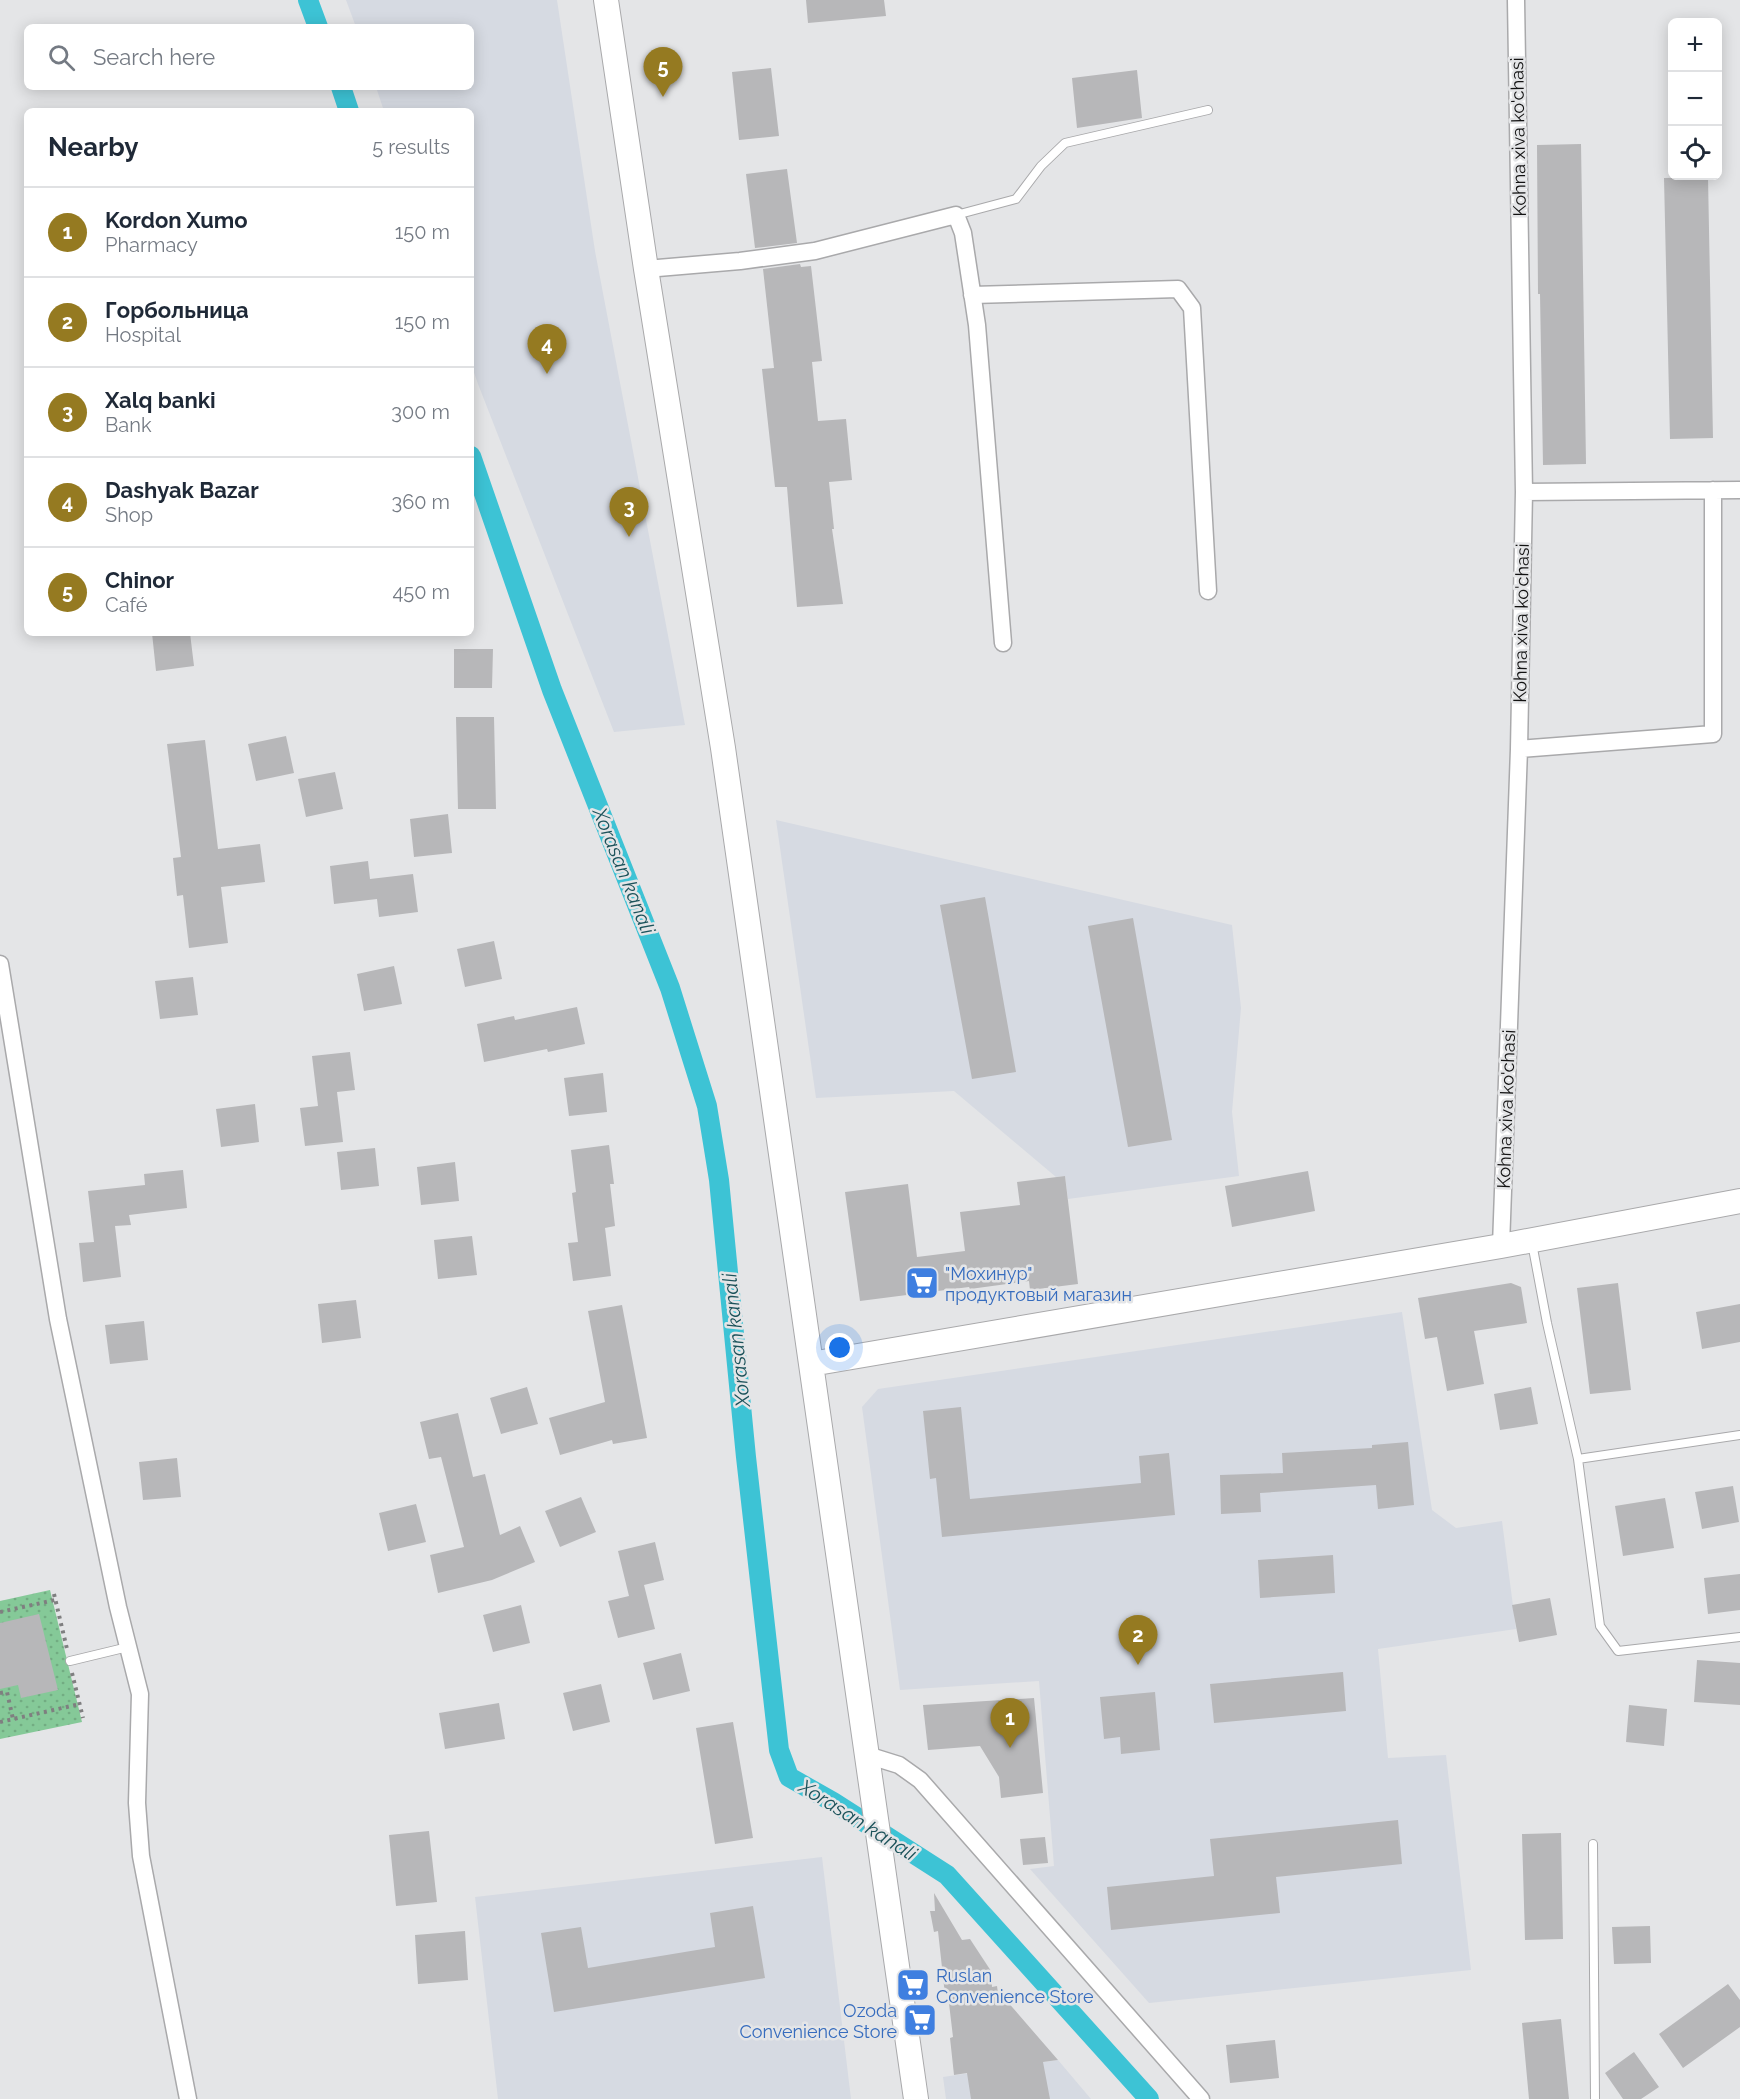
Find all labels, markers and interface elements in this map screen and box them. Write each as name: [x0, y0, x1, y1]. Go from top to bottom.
map controls: [1668, 18, 1722, 180]
button: +: [1668, 18, 1722, 72]
search box: [24, 24, 474, 90]
icon: search: [45, 41, 78, 74]
text: Search here: [93, 44, 215, 70]
pin: 5: [644, 48, 682, 97]
street label: Kohna xiva ko'chasi: [1506, 57, 1530, 217]
button: −: [1668, 72, 1722, 126]
button: locate: [1668, 126, 1722, 180]
text: Nearby: [48, 132, 138, 162]
text: 5 results: [372, 135, 450, 159]
text: Kordon Xumo: [105, 207, 248, 233]
text: 1: [63, 220, 72, 244]
text: 150 m: [395, 220, 450, 244]
text: Pharmacy: [105, 233, 198, 257]
text: Горбольница: [105, 297, 249, 323]
text: 2: [62, 310, 73, 334]
text: 150 m: [395, 310, 450, 334]
text: Hospital: [105, 323, 181, 347]
pin: 4: [528, 324, 566, 374]
text: Xalq banki: [105, 387, 216, 413]
text: 3: [62, 400, 73, 424]
text: 300 m: [391, 400, 450, 424]
text: Bank: [105, 413, 151, 437]
text: Dashyak Bazar: [105, 477, 259, 503]
pin: 3: [610, 488, 648, 537]
text: 4: [62, 490, 73, 514]
text: 360 m: [392, 490, 450, 514]
text: Shop: [105, 503, 153, 527]
street label: Kohna xiva ko'chasi: [1509, 543, 1533, 703]
text: Chinor: [105, 567, 174, 593]
text: 5: [62, 580, 73, 604]
text: 450 m: [392, 580, 450, 604]
text: Café: [105, 593, 148, 617]
water label: Xorasan kanali: [587, 802, 661, 938]
street label: Kohna xiva ko'chasi: [1493, 1029, 1519, 1189]
place label: "Мохинур" продуктовый магазин: [945, 1263, 1132, 1305]
supermarket icon: "Мохинур" продуктовый магазин: [904, 1265, 940, 1301]
water label: Xorasan kanali: [717, 1271, 755, 1410]
your location: [825, 1333, 854, 1362]
pin: 2: [1118, 1616, 1158, 1665]
pin: 1: [990, 1698, 1030, 1748]
water label: Xorasan kanali: [793, 1773, 922, 1866]
place label: Ruslan Convenience Store: [936, 1965, 1094, 2007]
supermarket icon: Ruslan Convenience Store: [895, 1967, 931, 2003]
place label: Ozoda Convenience Store: [739, 2000, 897, 2042]
supermarket icon: Ozoda Convenience Store: [902, 2002, 938, 2038]

